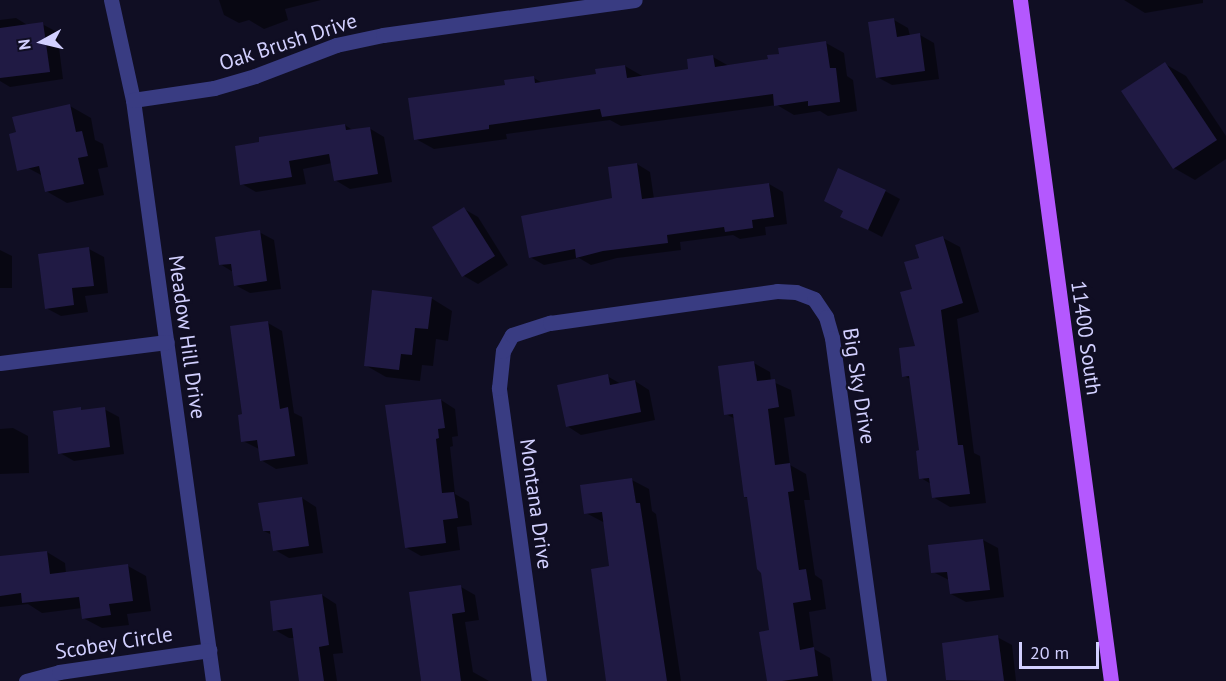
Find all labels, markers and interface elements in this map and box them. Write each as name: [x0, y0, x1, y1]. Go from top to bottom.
street label: Oak Brush Drive: [216, 8, 360, 76]
north arrow: [12, 12, 72, 72]
text: N: [14, 38, 35, 51]
street label: Meadow Hill Drive: [163, 253, 211, 421]
street label: 11400 South: [1066, 279, 1106, 397]
street label: Big Sky Drive: [837, 326, 881, 446]
street label: Montana Drive: [514, 437, 558, 571]
street label: Scobey Circle: [53, 621, 175, 665]
scale bar: [1022, 630, 1102, 668]
text: 20 m: [1030, 641, 1069, 664]

